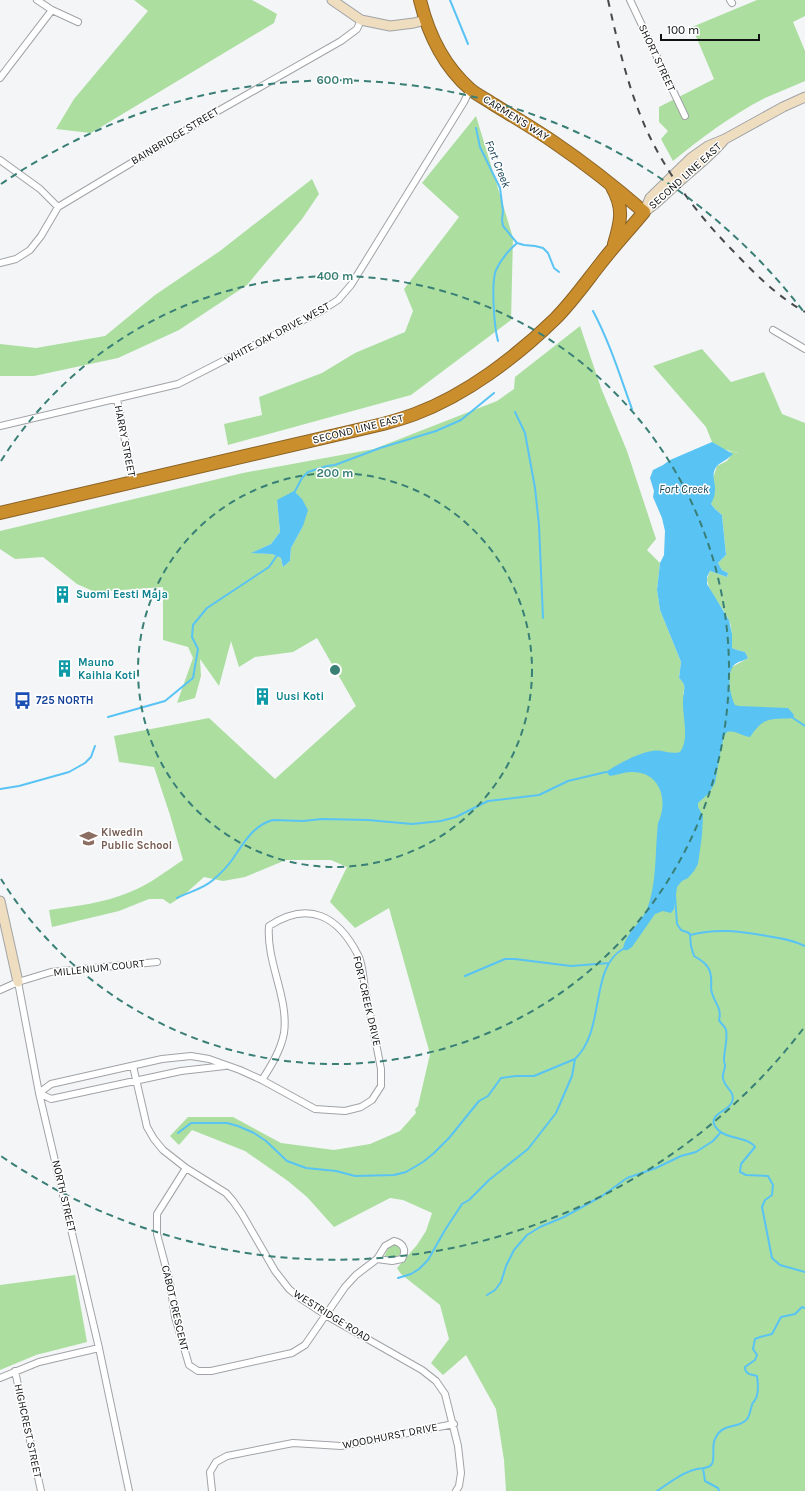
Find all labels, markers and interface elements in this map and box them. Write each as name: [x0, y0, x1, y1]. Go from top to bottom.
scale bar: [661, 16, 759, 42]
street label: SHORT STREET: [636, 22, 678, 94]
text: 100 m: [667, 23, 699, 37]
text: 600 m: [317, 73, 353, 87]
street label: CARMEN'S WAY: [481, 93, 551, 143]
street label: BAINBRIDGE STREET: [129, 104, 222, 167]
water label: Fort Creek: [482, 138, 514, 191]
street label: SECOND LINE EAST: [646, 140, 724, 212]
text: 400 m: [317, 269, 353, 283]
street label: WHITE OAK DRIVE WEST: [222, 299, 332, 366]
street label: HARRY STREET: [112, 404, 138, 478]
street label: SECOND LINE EAST: [311, 411, 405, 447]
text: 200 m: [317, 466, 353, 480]
water label: Fort Creek: [659, 482, 710, 496]
building icon: Suomi Eesti Maja: [53, 584, 73, 604]
place label: Suomi Eesti Maja: [76, 588, 168, 601]
place label: Mauno Kaihla Koti: [78, 656, 136, 682]
building icon: Mauno Kaihla Koti: [55, 658, 75, 678]
centre of rings: [328, 663, 342, 677]
building icon: Uusi Koti: [253, 686, 273, 706]
bus stop icon: 725 NORTH: [13, 690, 33, 710]
place label: Uusi Koti: [276, 690, 324, 703]
place label: 725 NORTH: [36, 694, 93, 707]
place label: Kiwedin Public School: [101, 826, 172, 852]
school or university icon: Kiwedin Public School: [78, 828, 98, 848]
street label: FORT CREEK DRIVE: [350, 955, 384, 1047]
street label: MILLENIUM COURT: [53, 957, 146, 979]
street label: NORTH STREET: [49, 1159, 79, 1234]
street label: CABOT CRESCENT: [159, 1264, 191, 1353]
street label: WESTRIDGE ROAD: [291, 1287, 373, 1345]
street label: HIGHCREST STREET: [12, 1383, 44, 1480]
street label: WOODHURST DRIVE: [341, 1420, 439, 1452]

